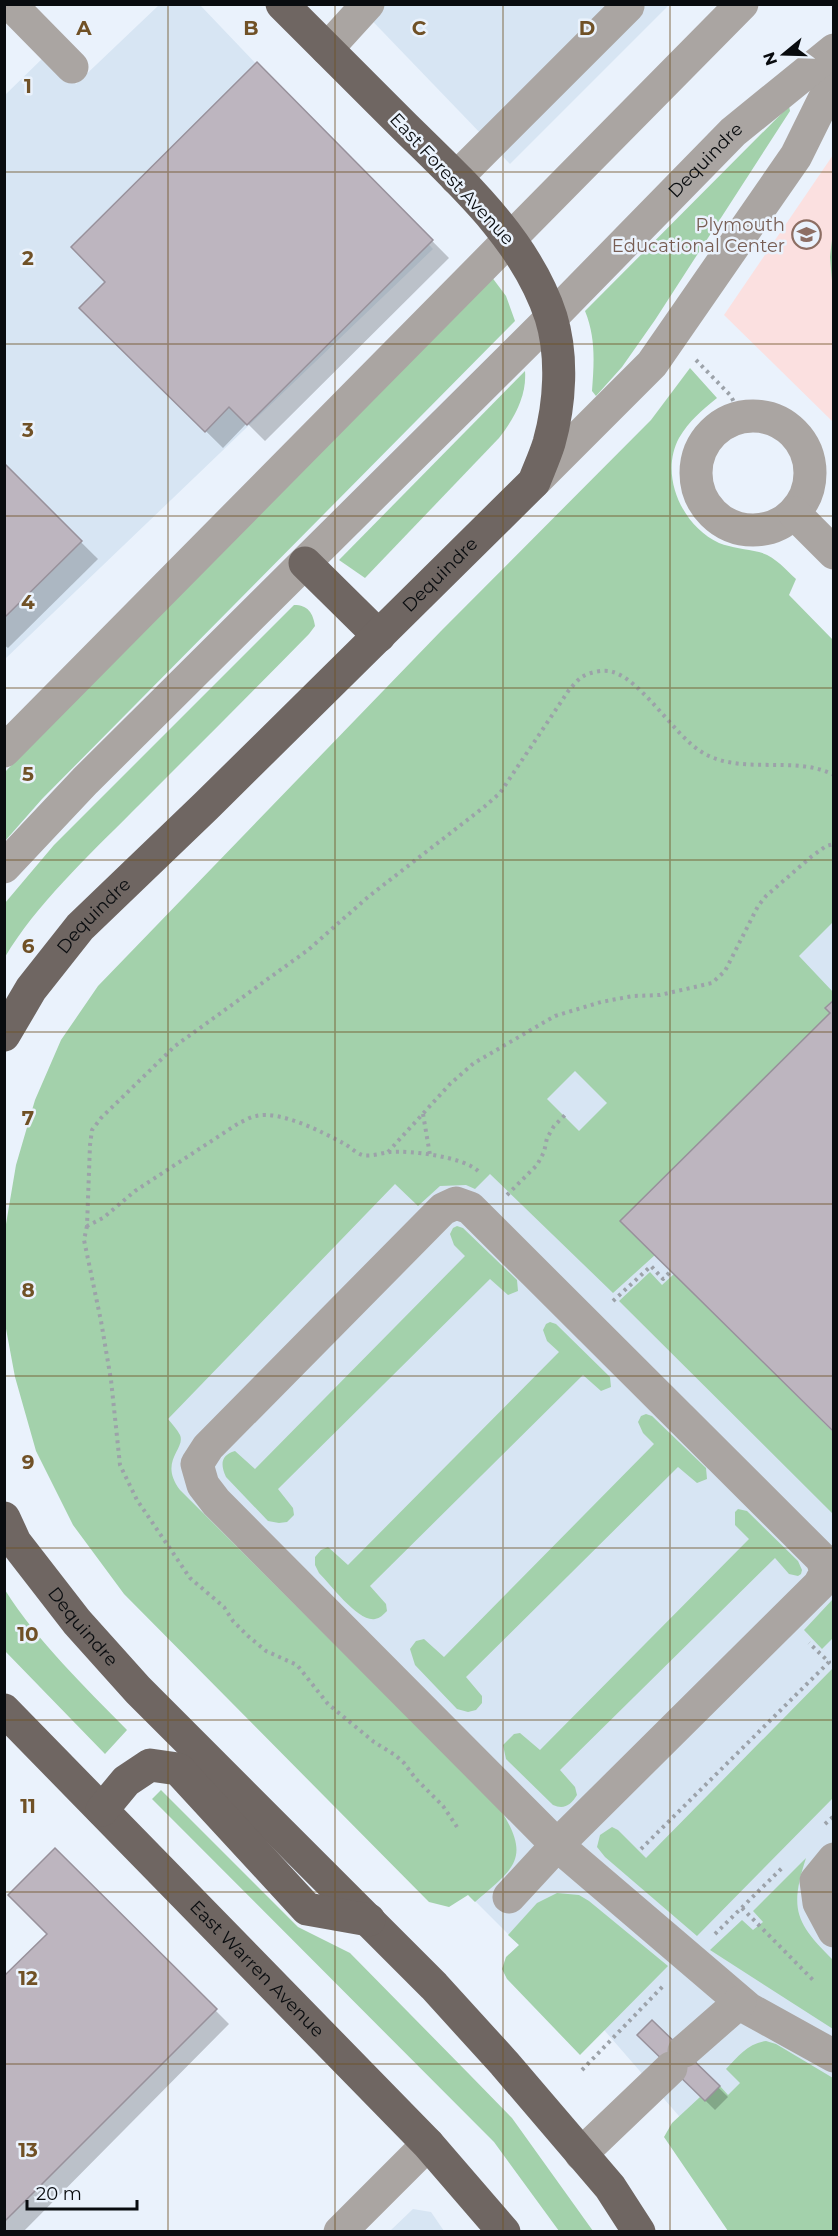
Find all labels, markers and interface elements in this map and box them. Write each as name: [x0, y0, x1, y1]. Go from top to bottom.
text: A: [75, 16, 92, 40]
text: B: [243, 16, 259, 40]
text: C: [412, 16, 427, 40]
text: D: [579, 16, 595, 40]
north arrow: [754, 24, 814, 84]
text: N: [759, 50, 781, 68]
text: 1: [24, 74, 32, 98]
street label: East Forest Avenue: [385, 108, 519, 250]
street label: Dequindre: [664, 118, 747, 202]
place label: Plymouth Educational Center: [612, 214, 785, 257]
school or university icon: Plymouth Educational Center: [790, 219, 822, 251]
text: 2: [22, 246, 34, 270]
text: 3: [21, 418, 34, 442]
street label: Dequindre: [398, 533, 482, 617]
text: 4: [21, 590, 35, 614]
text: 5: [22, 762, 34, 786]
street label: Dequindre: [52, 873, 135, 958]
text: 6: [22, 934, 35, 958]
text: 7: [22, 1106, 34, 1130]
text: 8: [21, 1278, 35, 1302]
text: 9: [22, 1450, 34, 1474]
street label: Dequindre: [43, 1583, 123, 1671]
text: 10: [17, 1622, 39, 1646]
text: 11: [20, 1794, 36, 1818]
street label: East Warren Avenue: [185, 1896, 329, 2042]
text: 12: [18, 1966, 38, 1990]
text: 13: [18, 2138, 38, 2162]
scale bar: [27, 2173, 136, 2211]
text: 20 m: [36, 2183, 82, 2205]

